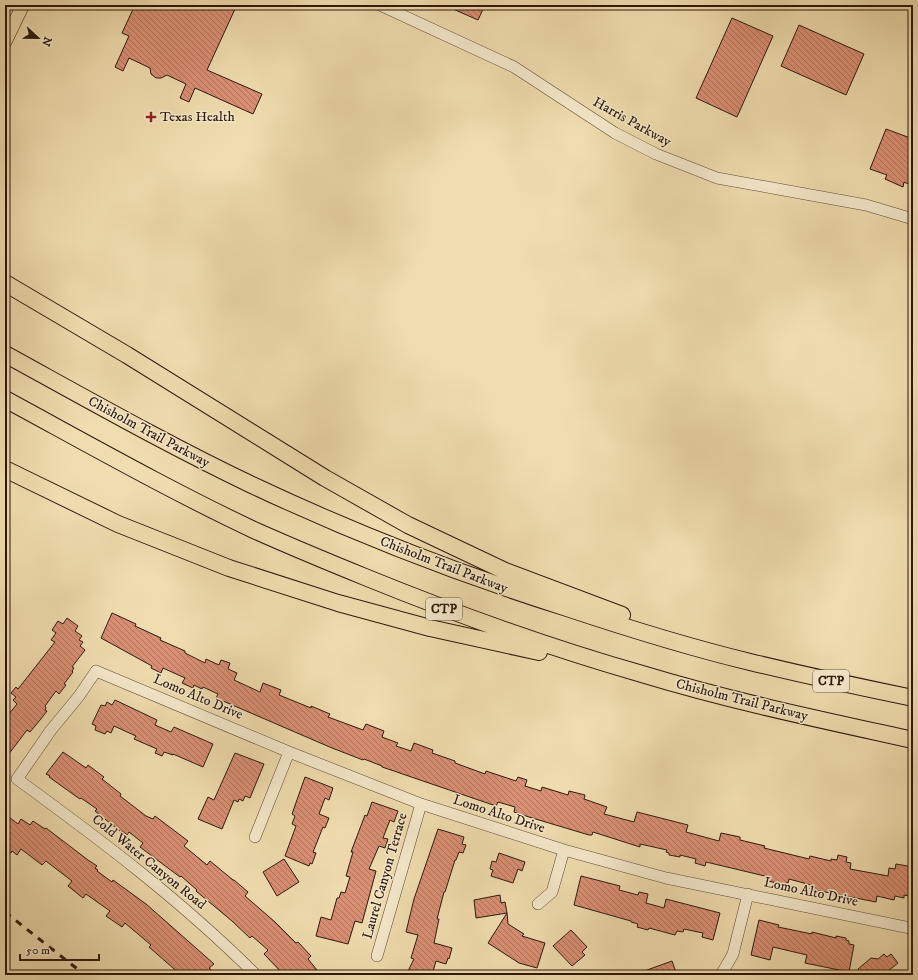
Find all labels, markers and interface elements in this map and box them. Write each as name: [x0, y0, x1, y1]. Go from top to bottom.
north arrow: [18, 18, 58, 58]
text: N: [38, 35, 55, 48]
street label: Harris Parkway: [590, 93, 675, 151]
place label: Texas Health: [160, 108, 235, 126]
marker: Texas Health: [145, 111, 157, 123]
street label: Chisholm Trail Parkway: [85, 392, 213, 472]
street label: Chisholm Trail Parkway: [378, 532, 511, 598]
road number: CTP: [426, 598, 462, 620]
street label: Lomo Alto Drive: [150, 670, 246, 724]
road number: CTP: [813, 670, 849, 692]
street label: Chisholm Trail Parkway: [674, 675, 810, 725]
street label: Lomo Alto Drive: [451, 791, 547, 837]
street label: Cold Water Canyon Road: [88, 810, 210, 914]
street label: Laurel Canyon Terrace: [358, 811, 412, 941]
street label: Lomo Alto Drive: [762, 873, 860, 911]
scale bar: [20, 936, 99, 962]
text: 50 m: [26, 943, 50, 958]

